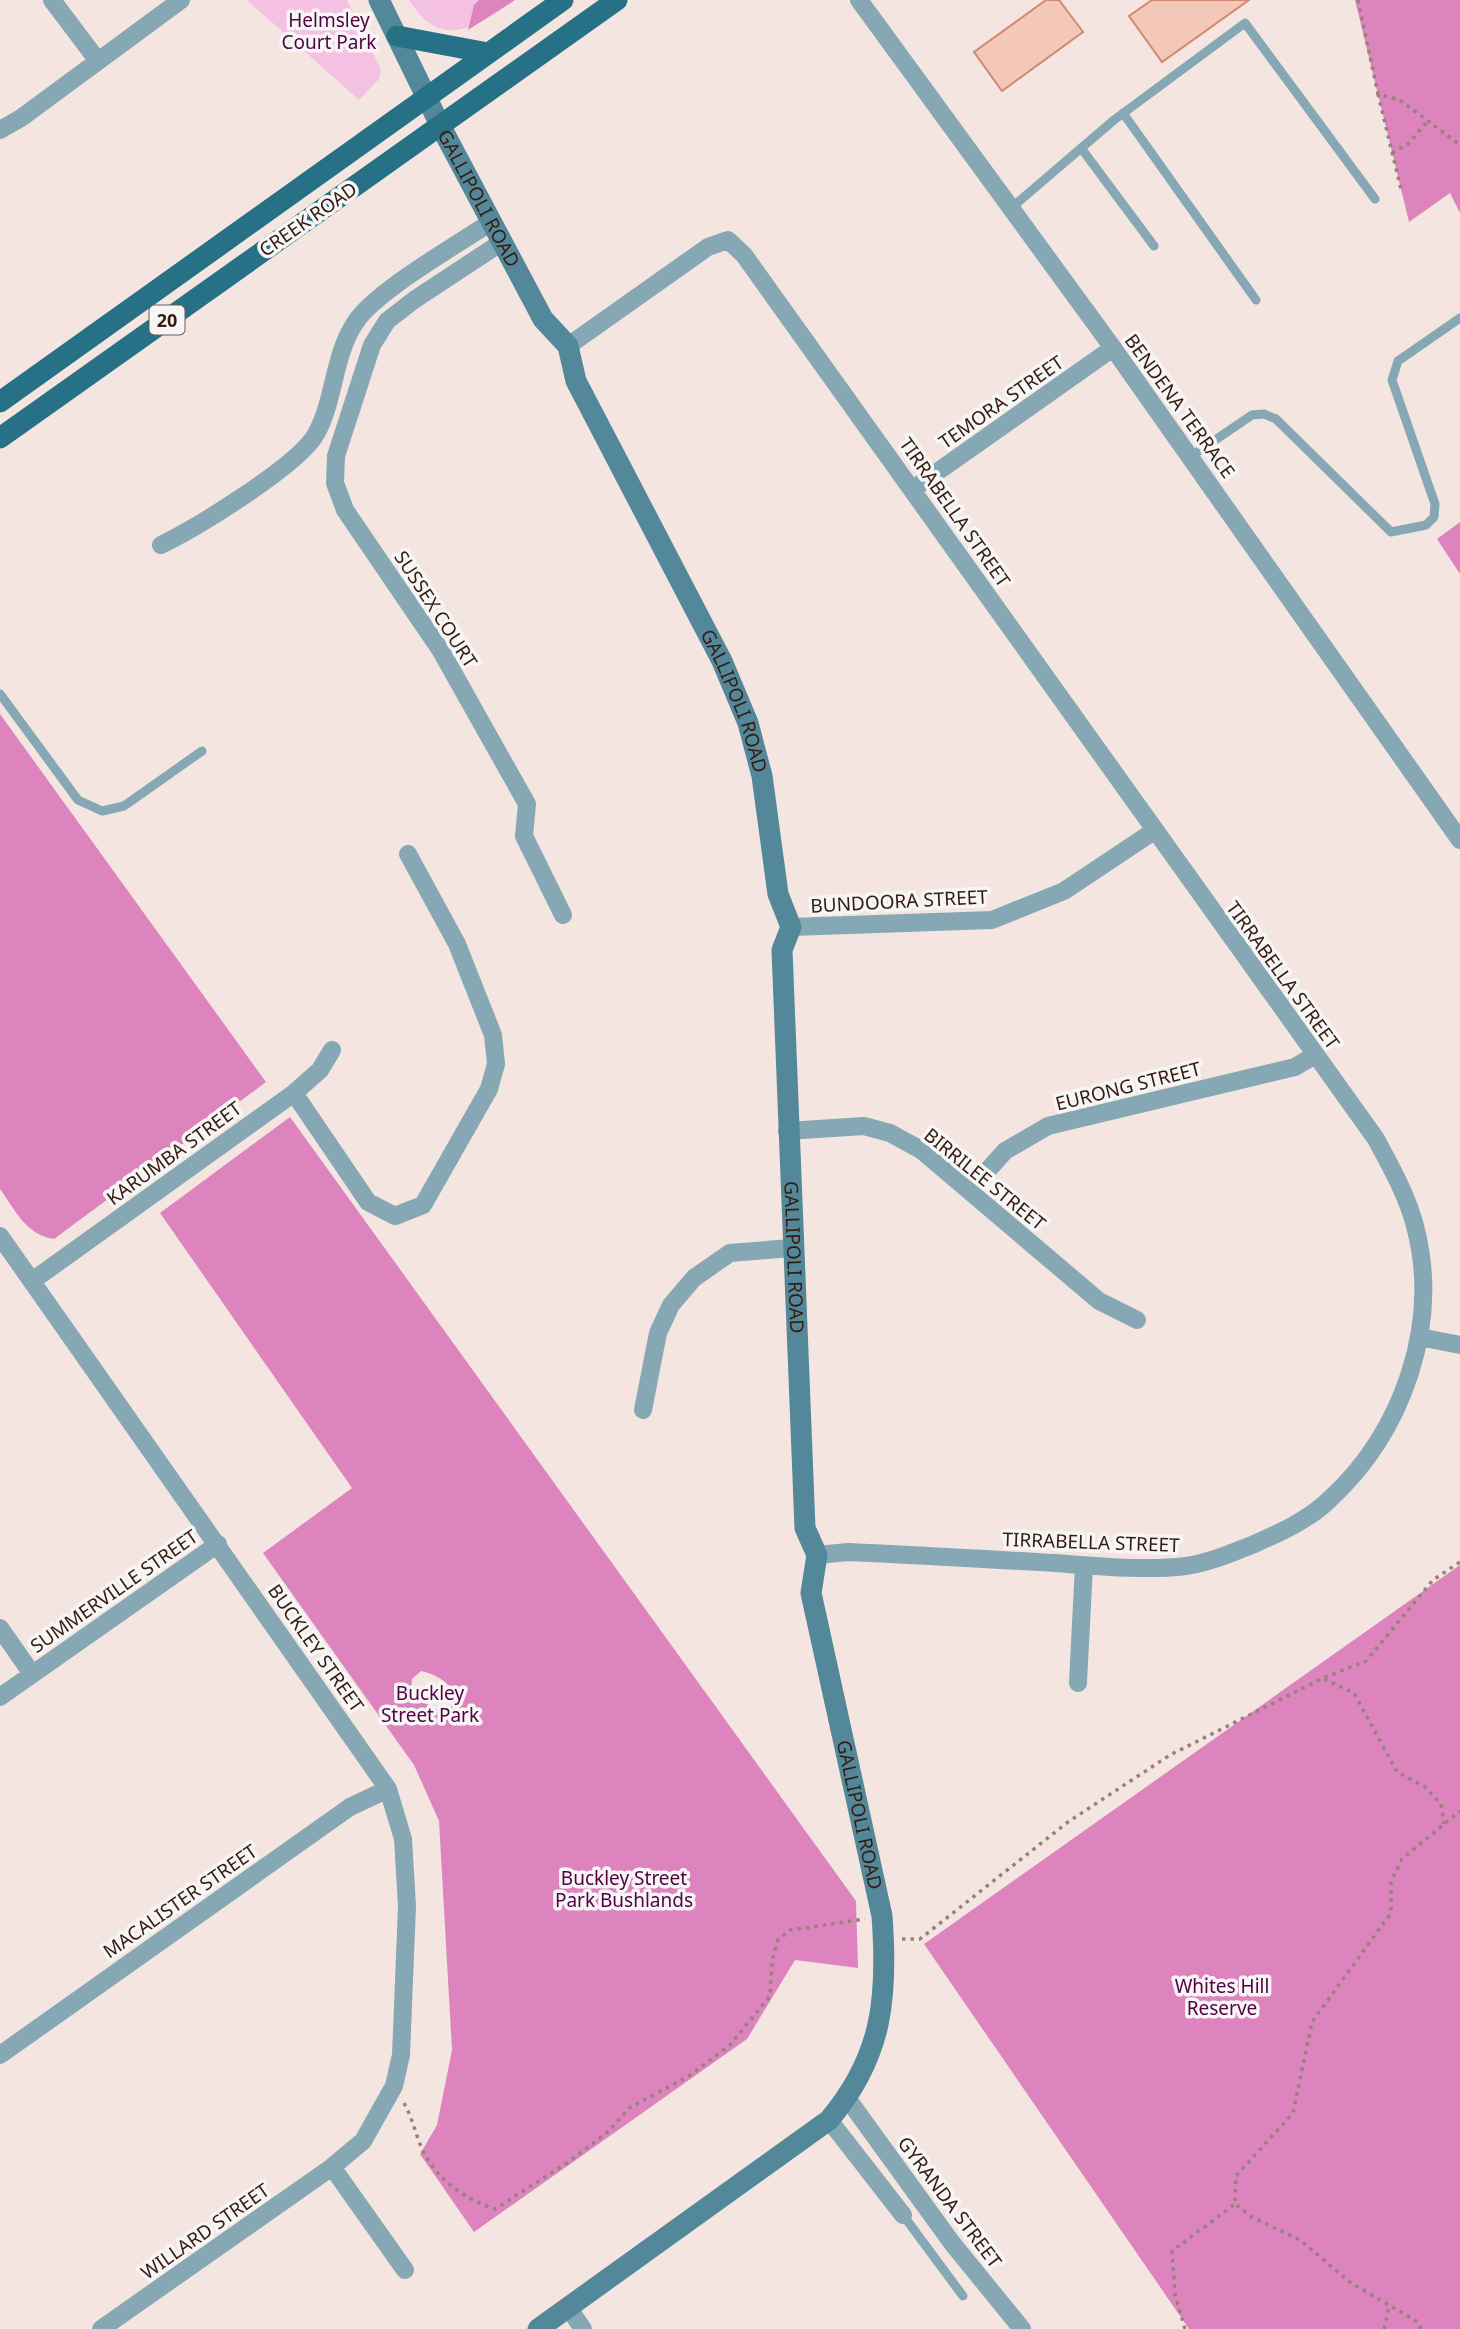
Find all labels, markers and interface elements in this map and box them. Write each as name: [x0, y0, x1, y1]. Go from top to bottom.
park label: Helmsley Court Park: [281, 7, 377, 55]
street label: GALLIPOLI ROAD: [432, 125, 526, 272]
street label: CREEK ROAD: [254, 176, 362, 262]
road number: 20: [150, 306, 184, 334]
street label: BENDENA TERRACE: [1119, 329, 1241, 483]
street label: TEMORA STREET: [933, 349, 1069, 455]
street label: TIRRABELLA STREET: [894, 432, 1017, 592]
street label: SUSSEX COURT: [388, 545, 484, 673]
street label: GALLIPOLI ROAD: [695, 624, 774, 775]
street label: BUNDOORA STREET: [810, 883, 989, 919]
street label: TIRRABELLA STREET: [1220, 896, 1346, 1055]
street label: EURONG STREET: [1053, 1055, 1204, 1117]
street label: KARUMBA STREET: [101, 1095, 247, 1211]
street label: BIRRILEE STREET: [919, 1122, 1052, 1236]
street label: GALLIPOLI ROAD: [778, 1181, 810, 1334]
street label: SUMMERVILLE STREET: [25, 1523, 203, 1659]
street label: TIRRABELLA STREET: [1002, 1526, 1180, 1558]
street label: BUCKLEY STREET: [262, 1579, 370, 1718]
park label: Buckley Street Park: [381, 1680, 479, 1728]
street label: GALLIPOLI ROAD: [831, 1737, 889, 1892]
street label: MACALISTER STREET: [98, 1838, 262, 1964]
park label: Buckley Street Park Bushlands: [555, 1865, 693, 1913]
park label: Whites Hill Reserve: [1175, 1973, 1269, 2021]
street label: GYRANDA STREET: [892, 2131, 1008, 2273]
street label: WILLARD STREET: [136, 2177, 275, 2285]

